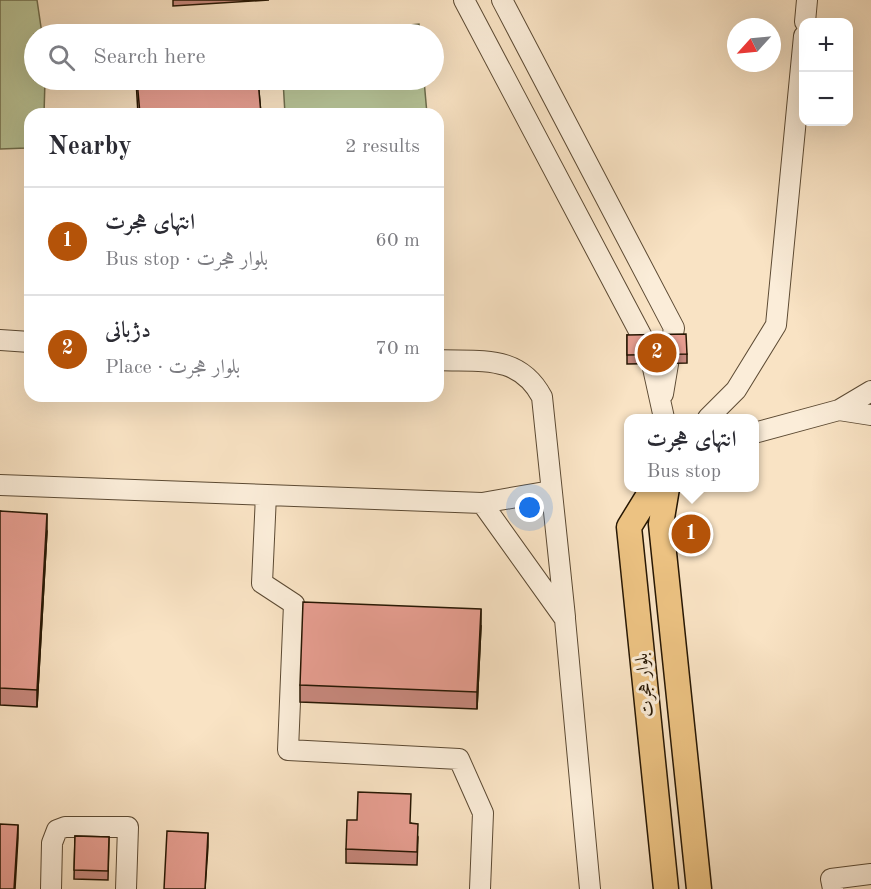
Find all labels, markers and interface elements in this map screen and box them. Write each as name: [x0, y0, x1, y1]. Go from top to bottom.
north arrow: [727, 18, 781, 72]
map controls: [799, 18, 853, 126]
button: +: [799, 18, 853, 72]
search box: [24, 24, 444, 90]
icon: search: [45, 41, 78, 74]
text: Search here: [93, 46, 206, 68]
button: −: [799, 72, 853, 126]
text: Nearby: [48, 134, 132, 160]
text: 2 results: [345, 137, 420, 157]
text: انتهای هجرت: [105, 212, 195, 234]
text: 1: [62, 231, 73, 251]
text: 60 m: [375, 231, 420, 251]
text: Bus stop · بلوار هجرت: [105, 250, 268, 270]
text: دژبانی: [105, 320, 151, 342]
pin: 2: [638, 330, 676, 376]
text: 2: [62, 339, 73, 359]
text: 70 m: [375, 339, 420, 359]
text: Place · بلوار هجرت: [105, 358, 240, 378]
popup: [624, 414, 759, 492]
text: انتهای هجرت: [646, 429, 737, 451]
text: Bus stop: [646, 462, 721, 482]
your location: [515, 493, 544, 522]
pin: 1: [672, 512, 710, 556]
street label: بلوار هجرت: [633, 652, 659, 718]

